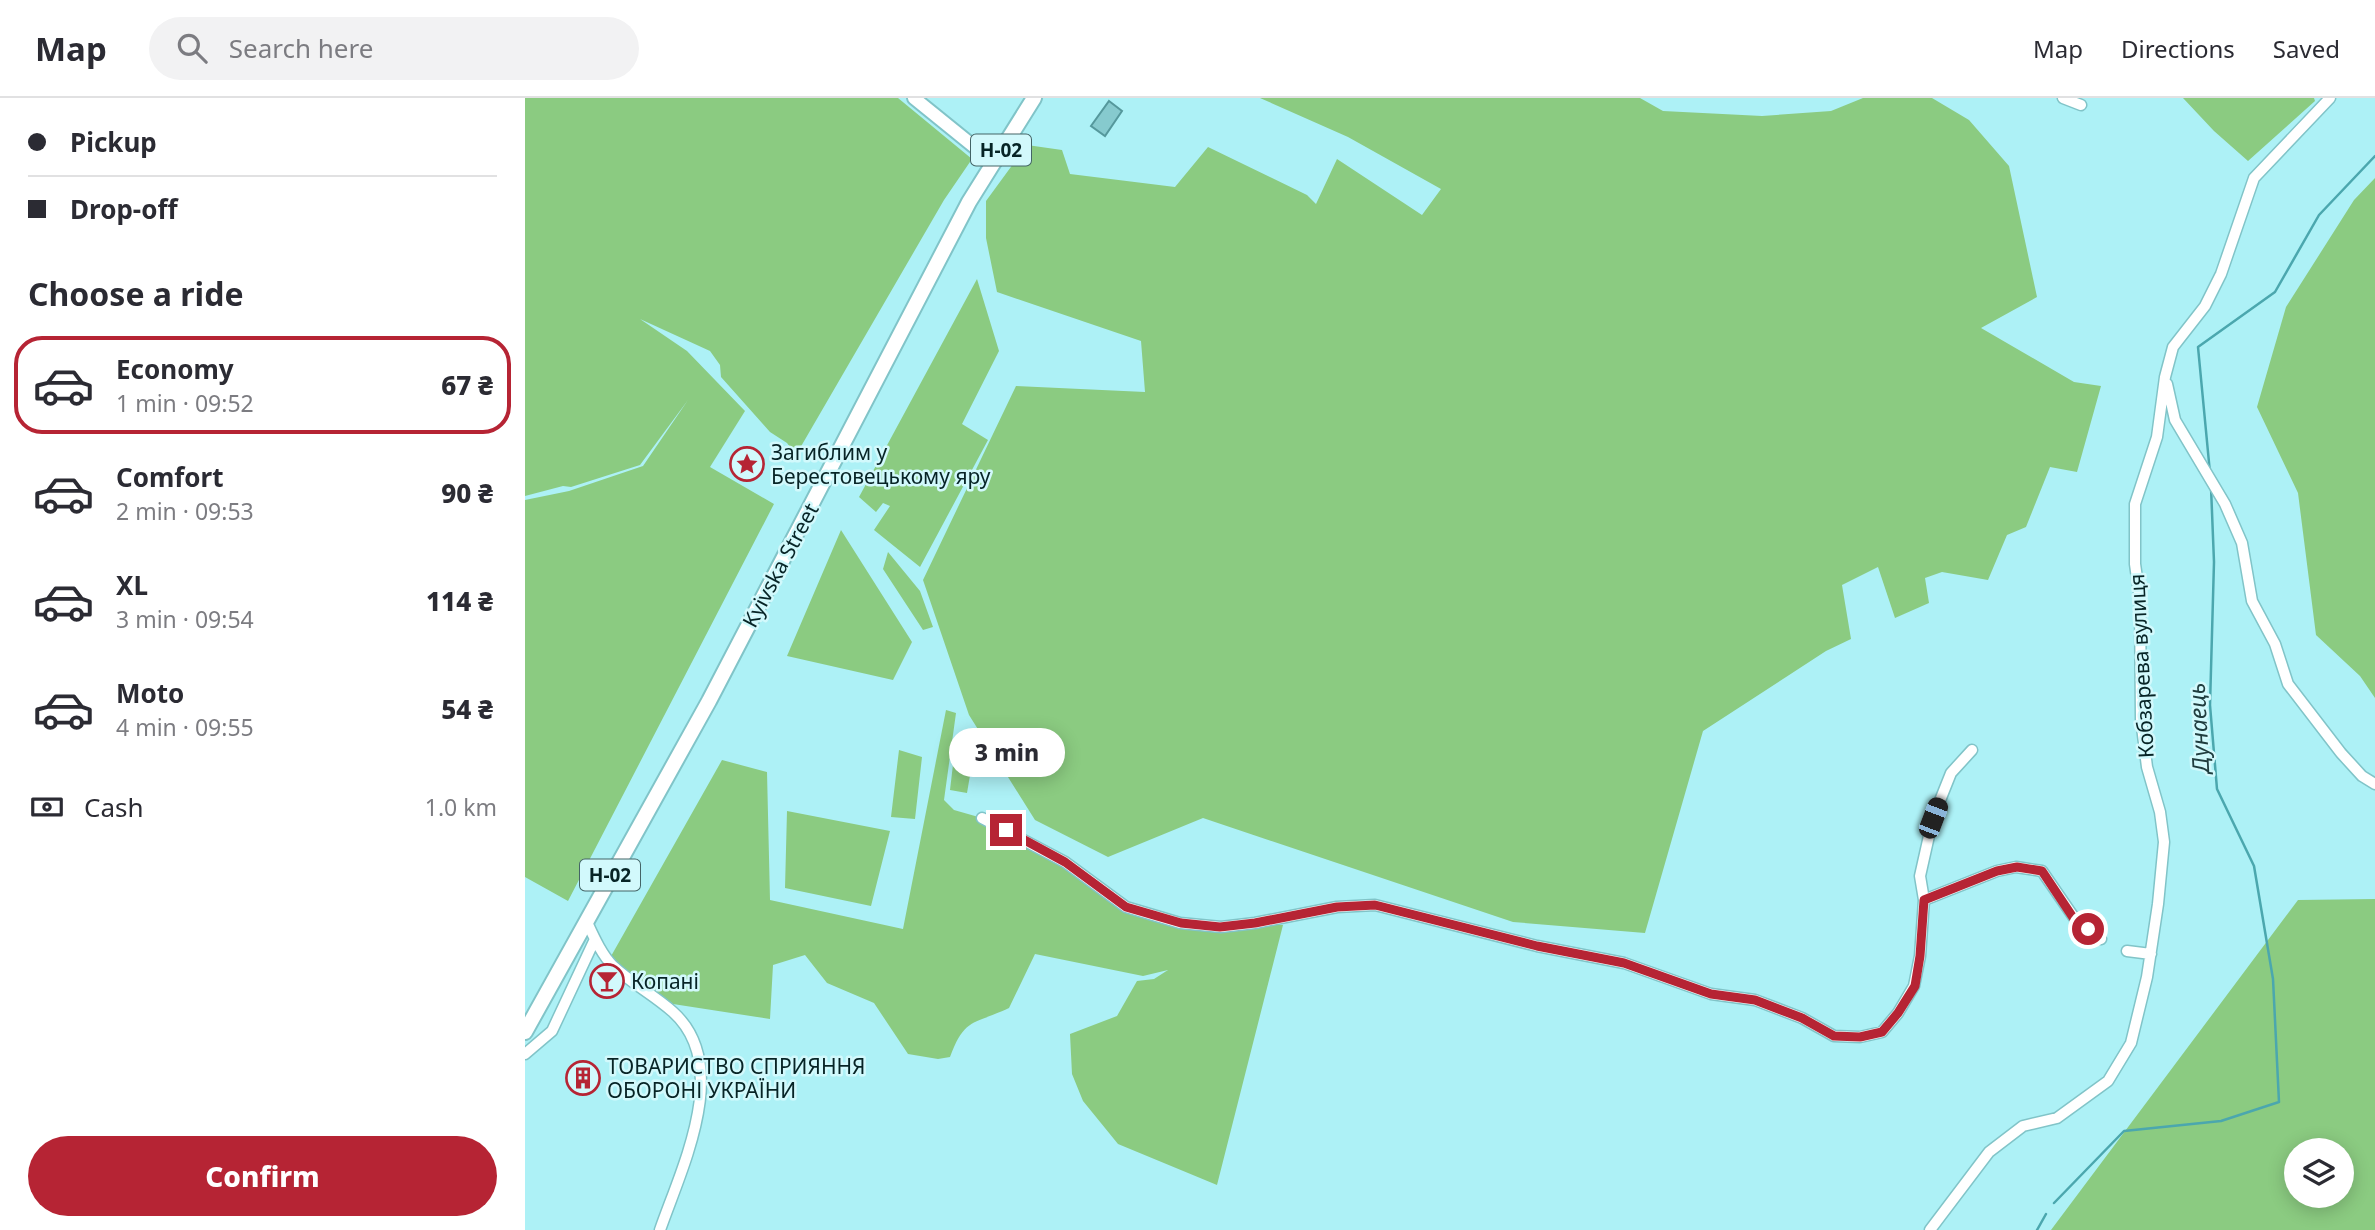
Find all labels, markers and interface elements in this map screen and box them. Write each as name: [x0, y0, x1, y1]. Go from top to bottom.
search box: [149, 17, 639, 80]
text: Map: [35, 26, 107, 71]
icon: search: [173, 29, 211, 67]
text: Search here: [229, 30, 373, 66]
text: Map: [2033, 32, 2083, 65]
text: Directions: [2121, 32, 2235, 65]
text: Saved: [2273, 32, 2340, 65]
text: Pickup: [70, 124, 157, 160]
road number: Н-02: [971, 134, 1031, 166]
text: Drop-off: [70, 191, 177, 227]
text: Choose a ride: [28, 272, 244, 315]
text: Economy: [116, 351, 234, 387]
icon: car: [32, 354, 95, 417]
text: 67 ₴: [441, 367, 493, 403]
text: 1 min · 09:52: [116, 387, 254, 419]
place label: Загиблим у Берестовецькому яру: [771, 438, 991, 490]
place icon: Загиблим у Берестовецькому яру: [728, 445, 766, 483]
text: Comfort: [116, 459, 224, 495]
icon: car: [32, 462, 95, 525]
text: 90 ₴: [441, 475, 493, 511]
text: 2 min · 09:53: [116, 495, 254, 527]
street label: Kyivska Street: [735, 498, 825, 632]
text: XL: [116, 567, 148, 603]
icon: car: [32, 570, 95, 633]
street label: Кобзарева вулиця: [2122, 573, 2160, 759]
text: 114 ₴: [426, 583, 493, 619]
text: 3 min · 09:54: [116, 603, 254, 635]
text: Moto: [116, 675, 184, 711]
icon: car: [32, 678, 95, 741]
water label: Дунаець: [2180, 682, 2216, 776]
text: 54 ₴: [441, 691, 493, 727]
text: 4 min · 09:55: [116, 711, 254, 743]
callout: 3 min: [948, 728, 1064, 778]
text: 3 min: [975, 736, 1039, 768]
icon: cash: [28, 788, 66, 826]
text: Cash: [84, 789, 144, 825]
text: 1.0 km: [425, 791, 497, 823]
car: [1916, 795, 1951, 841]
route end: [990, 814, 1022, 846]
road number: Н-02: [580, 860, 640, 890]
route start: [2072, 913, 2104, 945]
bar icon: Копані: [588, 962, 626, 1000]
place label: Копані: [631, 967, 699, 995]
place label: ТОВАРИСТВО СПРИЯННЯ ОБОРОНІ УКРАЇНИ: [607, 1052, 866, 1104]
building icon: ТОВАРИСТВО СПРИЯННЯ ОБОРОНІ УКРАЇНИ: [564, 1059, 602, 1097]
button: Confirm: [28, 1136, 497, 1216]
map controls: [2284, 1138, 2354, 1208]
button: layers: [2284, 1138, 2354, 1208]

